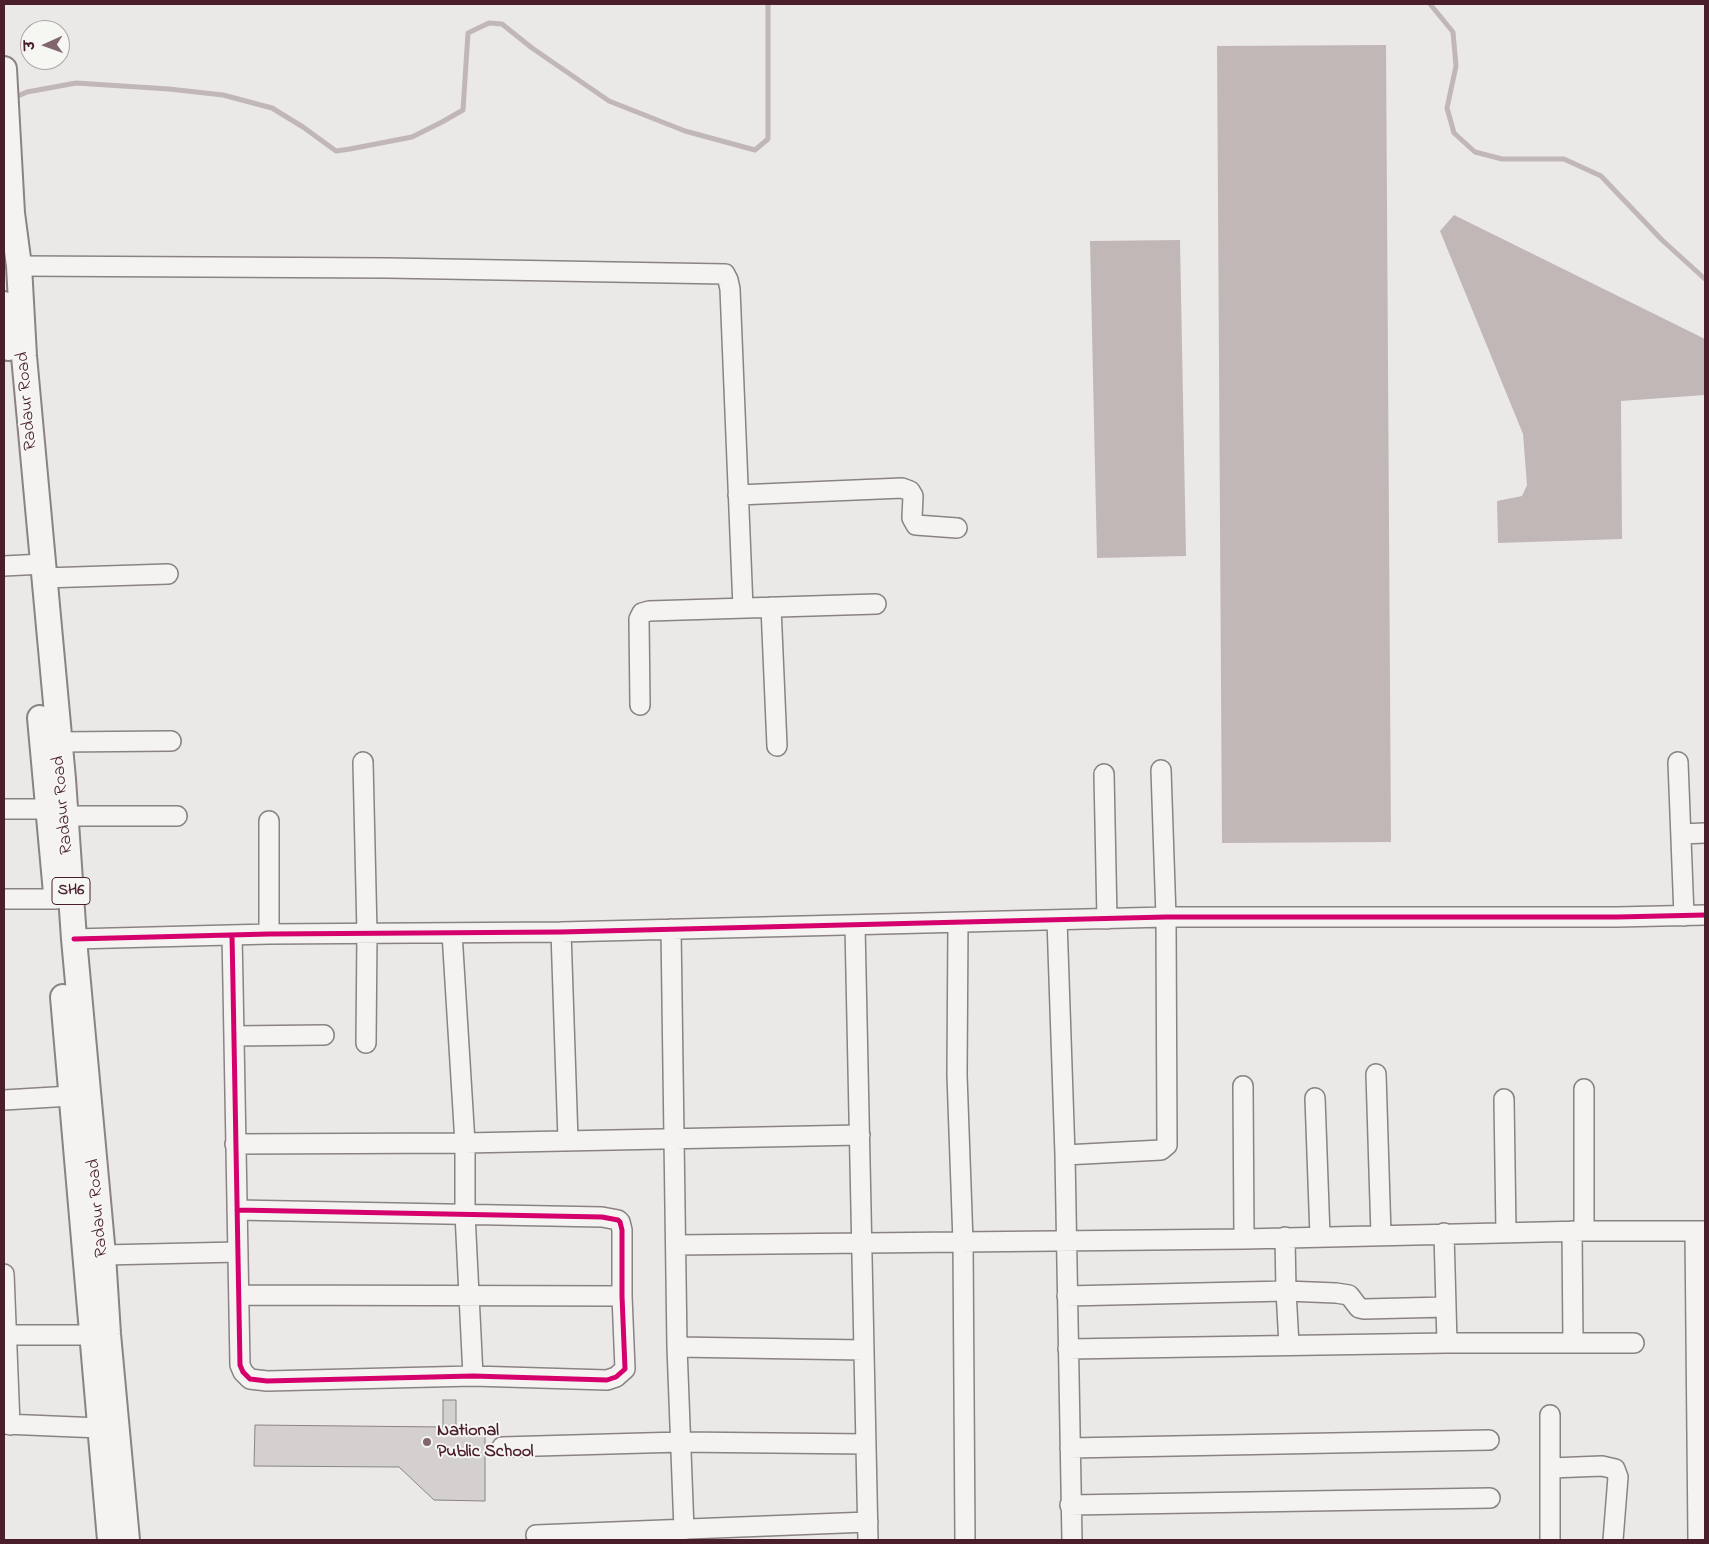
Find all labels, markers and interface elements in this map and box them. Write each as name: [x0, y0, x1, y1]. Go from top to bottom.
north arrow: [20, 20, 70, 70]
text: उ: [20, 40, 41, 51]
street label: Radaur Road: [13, 351, 43, 451]
street label: Radaur Road: [49, 755, 79, 855]
road number: SH6: [52, 878, 90, 904]
street label: Radaur Road: [84, 1158, 114, 1258]
place label: National Public School: [437, 1421, 534, 1464]
marker: National Public School: [421, 1436, 433, 1448]

